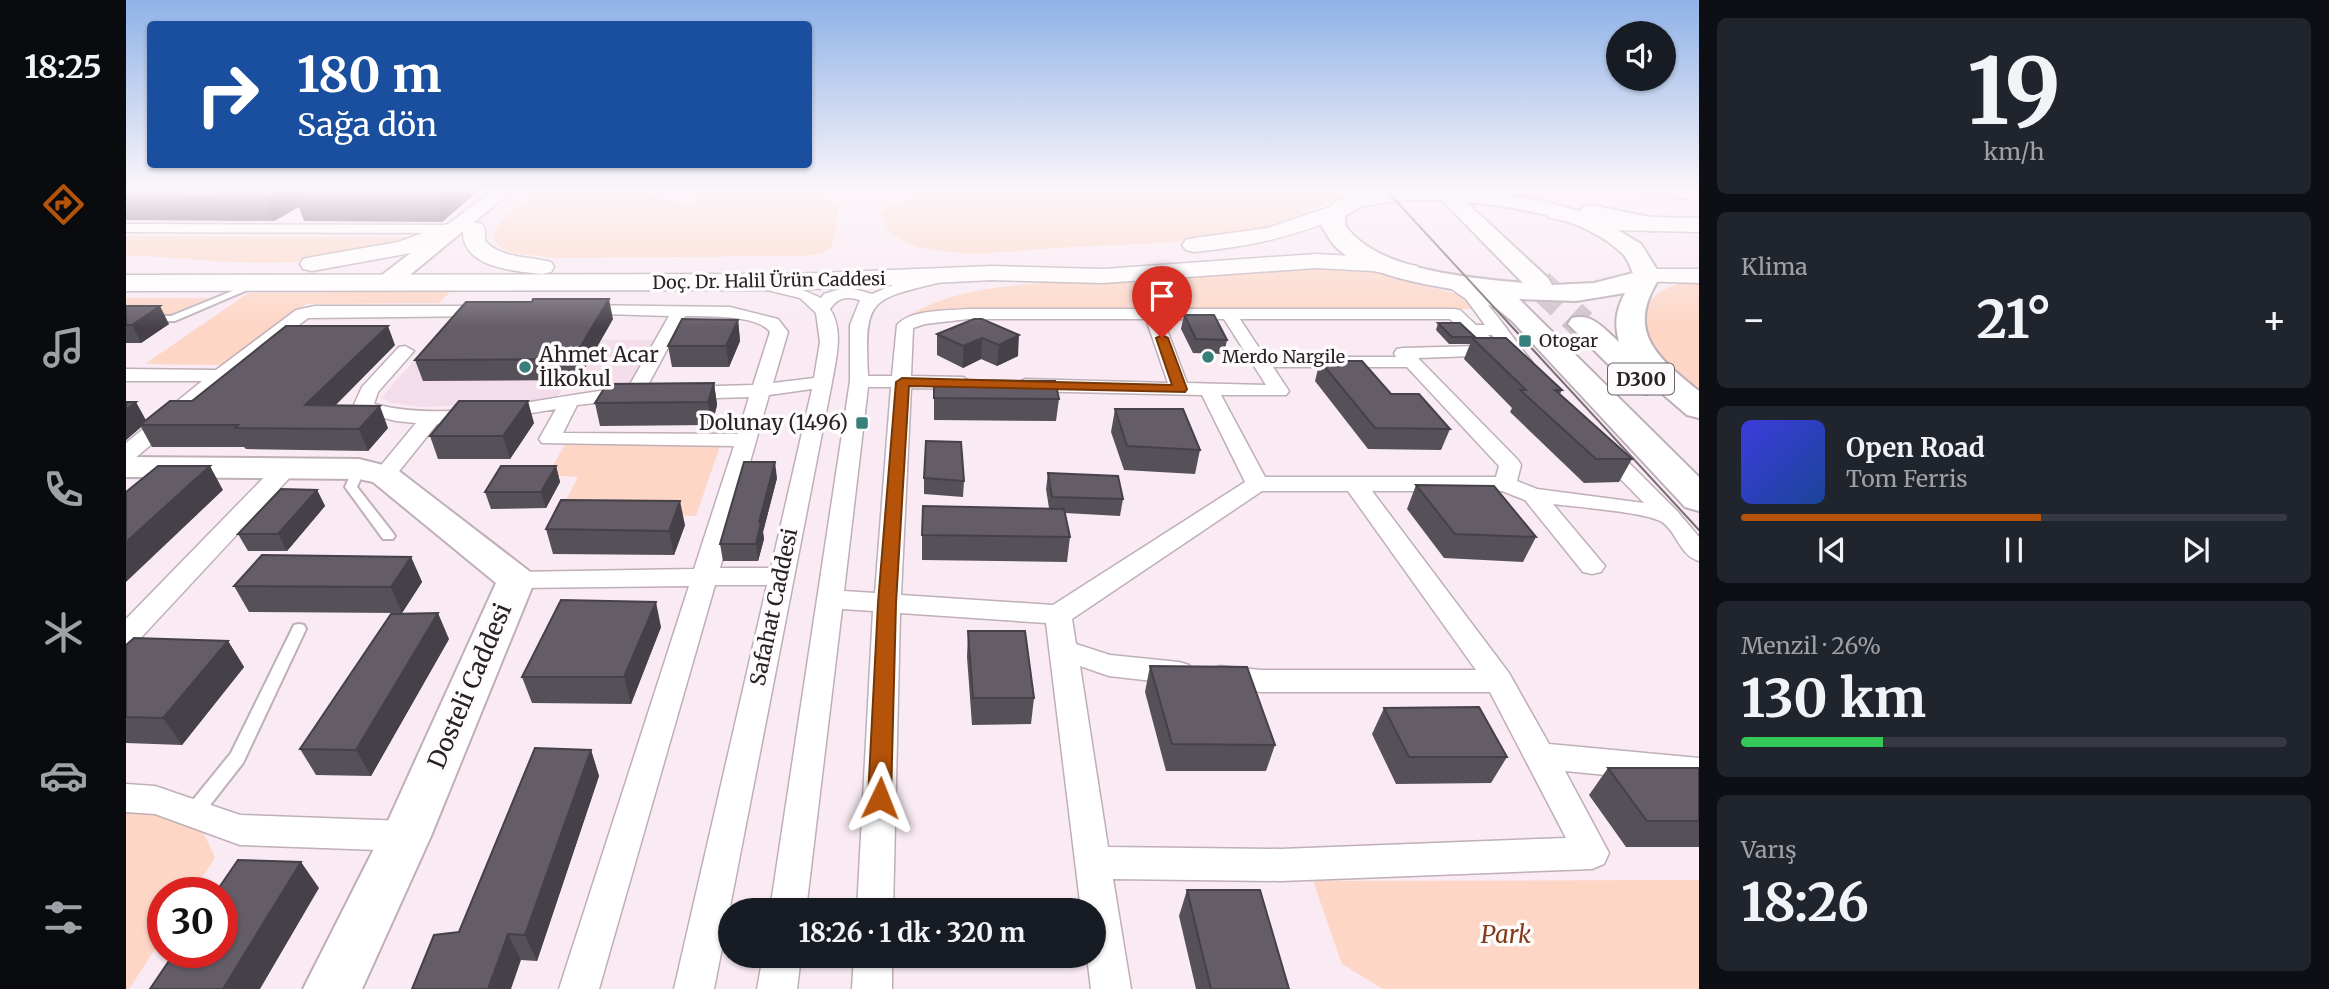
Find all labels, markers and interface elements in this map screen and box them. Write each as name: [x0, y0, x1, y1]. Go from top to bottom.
map controls: [1606, 21, 1676, 91]
button: sound: [1606, 21, 1676, 91]
text: 19: [1967, 34, 2061, 149]
text: 180 m: [297, 44, 442, 105]
text: 18:25: [24, 47, 102, 87]
icon: right: [182, 49, 273, 140]
text: Sağa dön: [297, 105, 437, 145]
text: km/h: [1984, 137, 2044, 166]
icon: directions: [39, 180, 88, 229]
text: Klima: [1741, 252, 1808, 281]
pin: [1132, 266, 1192, 338]
street label: Doç. Dr. Halil Ürün Caddesi: [652, 267, 886, 294]
icon: arrive: [1143, 277, 1181, 315]
text: 21°: [1976, 287, 2052, 352]
text: −: [1741, 296, 1766, 343]
text: +: [2262, 296, 2287, 343]
icon: music: [39, 323, 88, 372]
place label: Otogar: [1539, 329, 1598, 352]
marker: Otogar: [1517, 333, 1533, 349]
place label: Ahmet Acar İlkokul: [538, 341, 659, 392]
place label: Merdo Nargile: [1222, 345, 1345, 368]
marker: Merdo Nargile: [1200, 349, 1216, 365]
marker: Ahmet Acar İlkokul: [517, 359, 533, 375]
road number: D300: [1608, 364, 1674, 394]
place label: Dolunay (1496): [699, 409, 848, 436]
marker: Dolunay (1496): [854, 415, 870, 431]
text: Open Road: [1846, 431, 1985, 464]
text: Tom Ferris: [1846, 464, 1968, 493]
icon: phone: [39, 465, 88, 514]
street label: Safahat Caddesi: [744, 525, 803, 688]
icon: previous: [1813, 531, 1851, 569]
icon: pause: [1995, 531, 2033, 569]
icon: next: [2177, 531, 2215, 569]
street label: Dosteli Caddesi: [421, 598, 518, 773]
icon: climate: [39, 608, 88, 657]
text: Menzil · 26%: [1741, 631, 1881, 660]
text: 130 km: [1741, 666, 1926, 731]
icon: car: [39, 751, 88, 800]
position arrow: [843, 761, 917, 835]
text: Varış: [1741, 835, 1797, 864]
text: 18:26: [1741, 870, 1869, 935]
speed limit sign: 30: [147, 877, 238, 968]
icon: filters: [39, 893, 88, 942]
text: 18:26 · 1 dk · 320 m: [798, 916, 1026, 949]
park label: Park: [1481, 919, 1531, 950]

